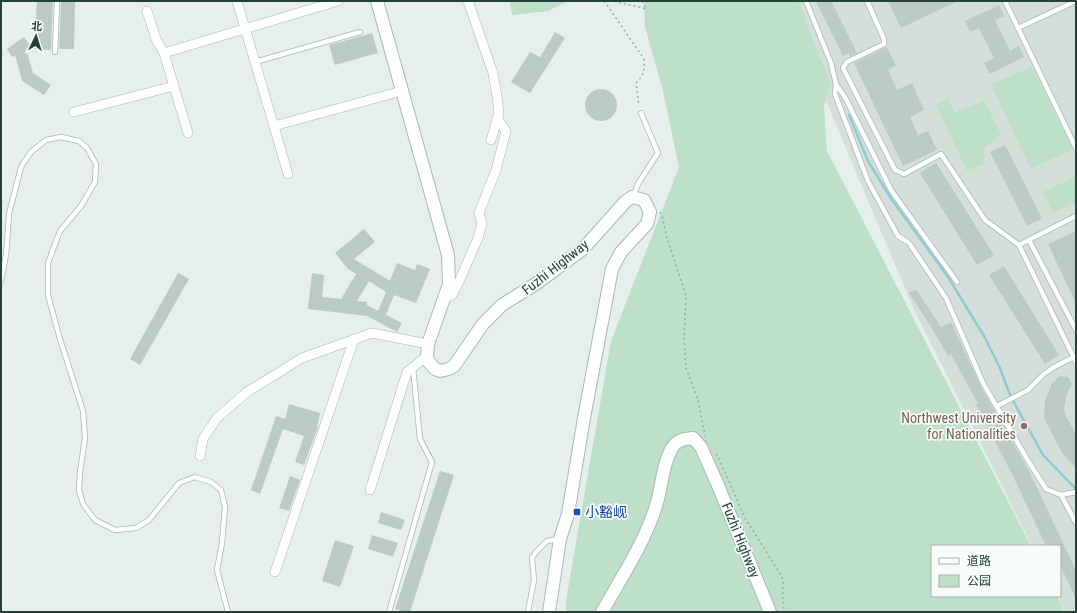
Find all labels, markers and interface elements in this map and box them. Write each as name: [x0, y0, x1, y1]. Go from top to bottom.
north arrow: [16, 16, 56, 56]
text: 北: [31, 20, 43, 33]
street label: Fuzhi Highway: [519, 236, 591, 298]
place label: Northwest University for Nationalities: [901, 410, 1016, 442]
marker: Northwest University for Nationalities: [1019, 421, 1029, 431]
street label: Fuzhi Highway: [719, 500, 763, 580]
place label: 小豁岘: [585, 504, 627, 520]
marker: 小豁岘: [572, 507, 582, 517]
legend: [931, 545, 1061, 597]
text: 道路: [967, 554, 991, 568]
text: 公园: [967, 574, 991, 588]

